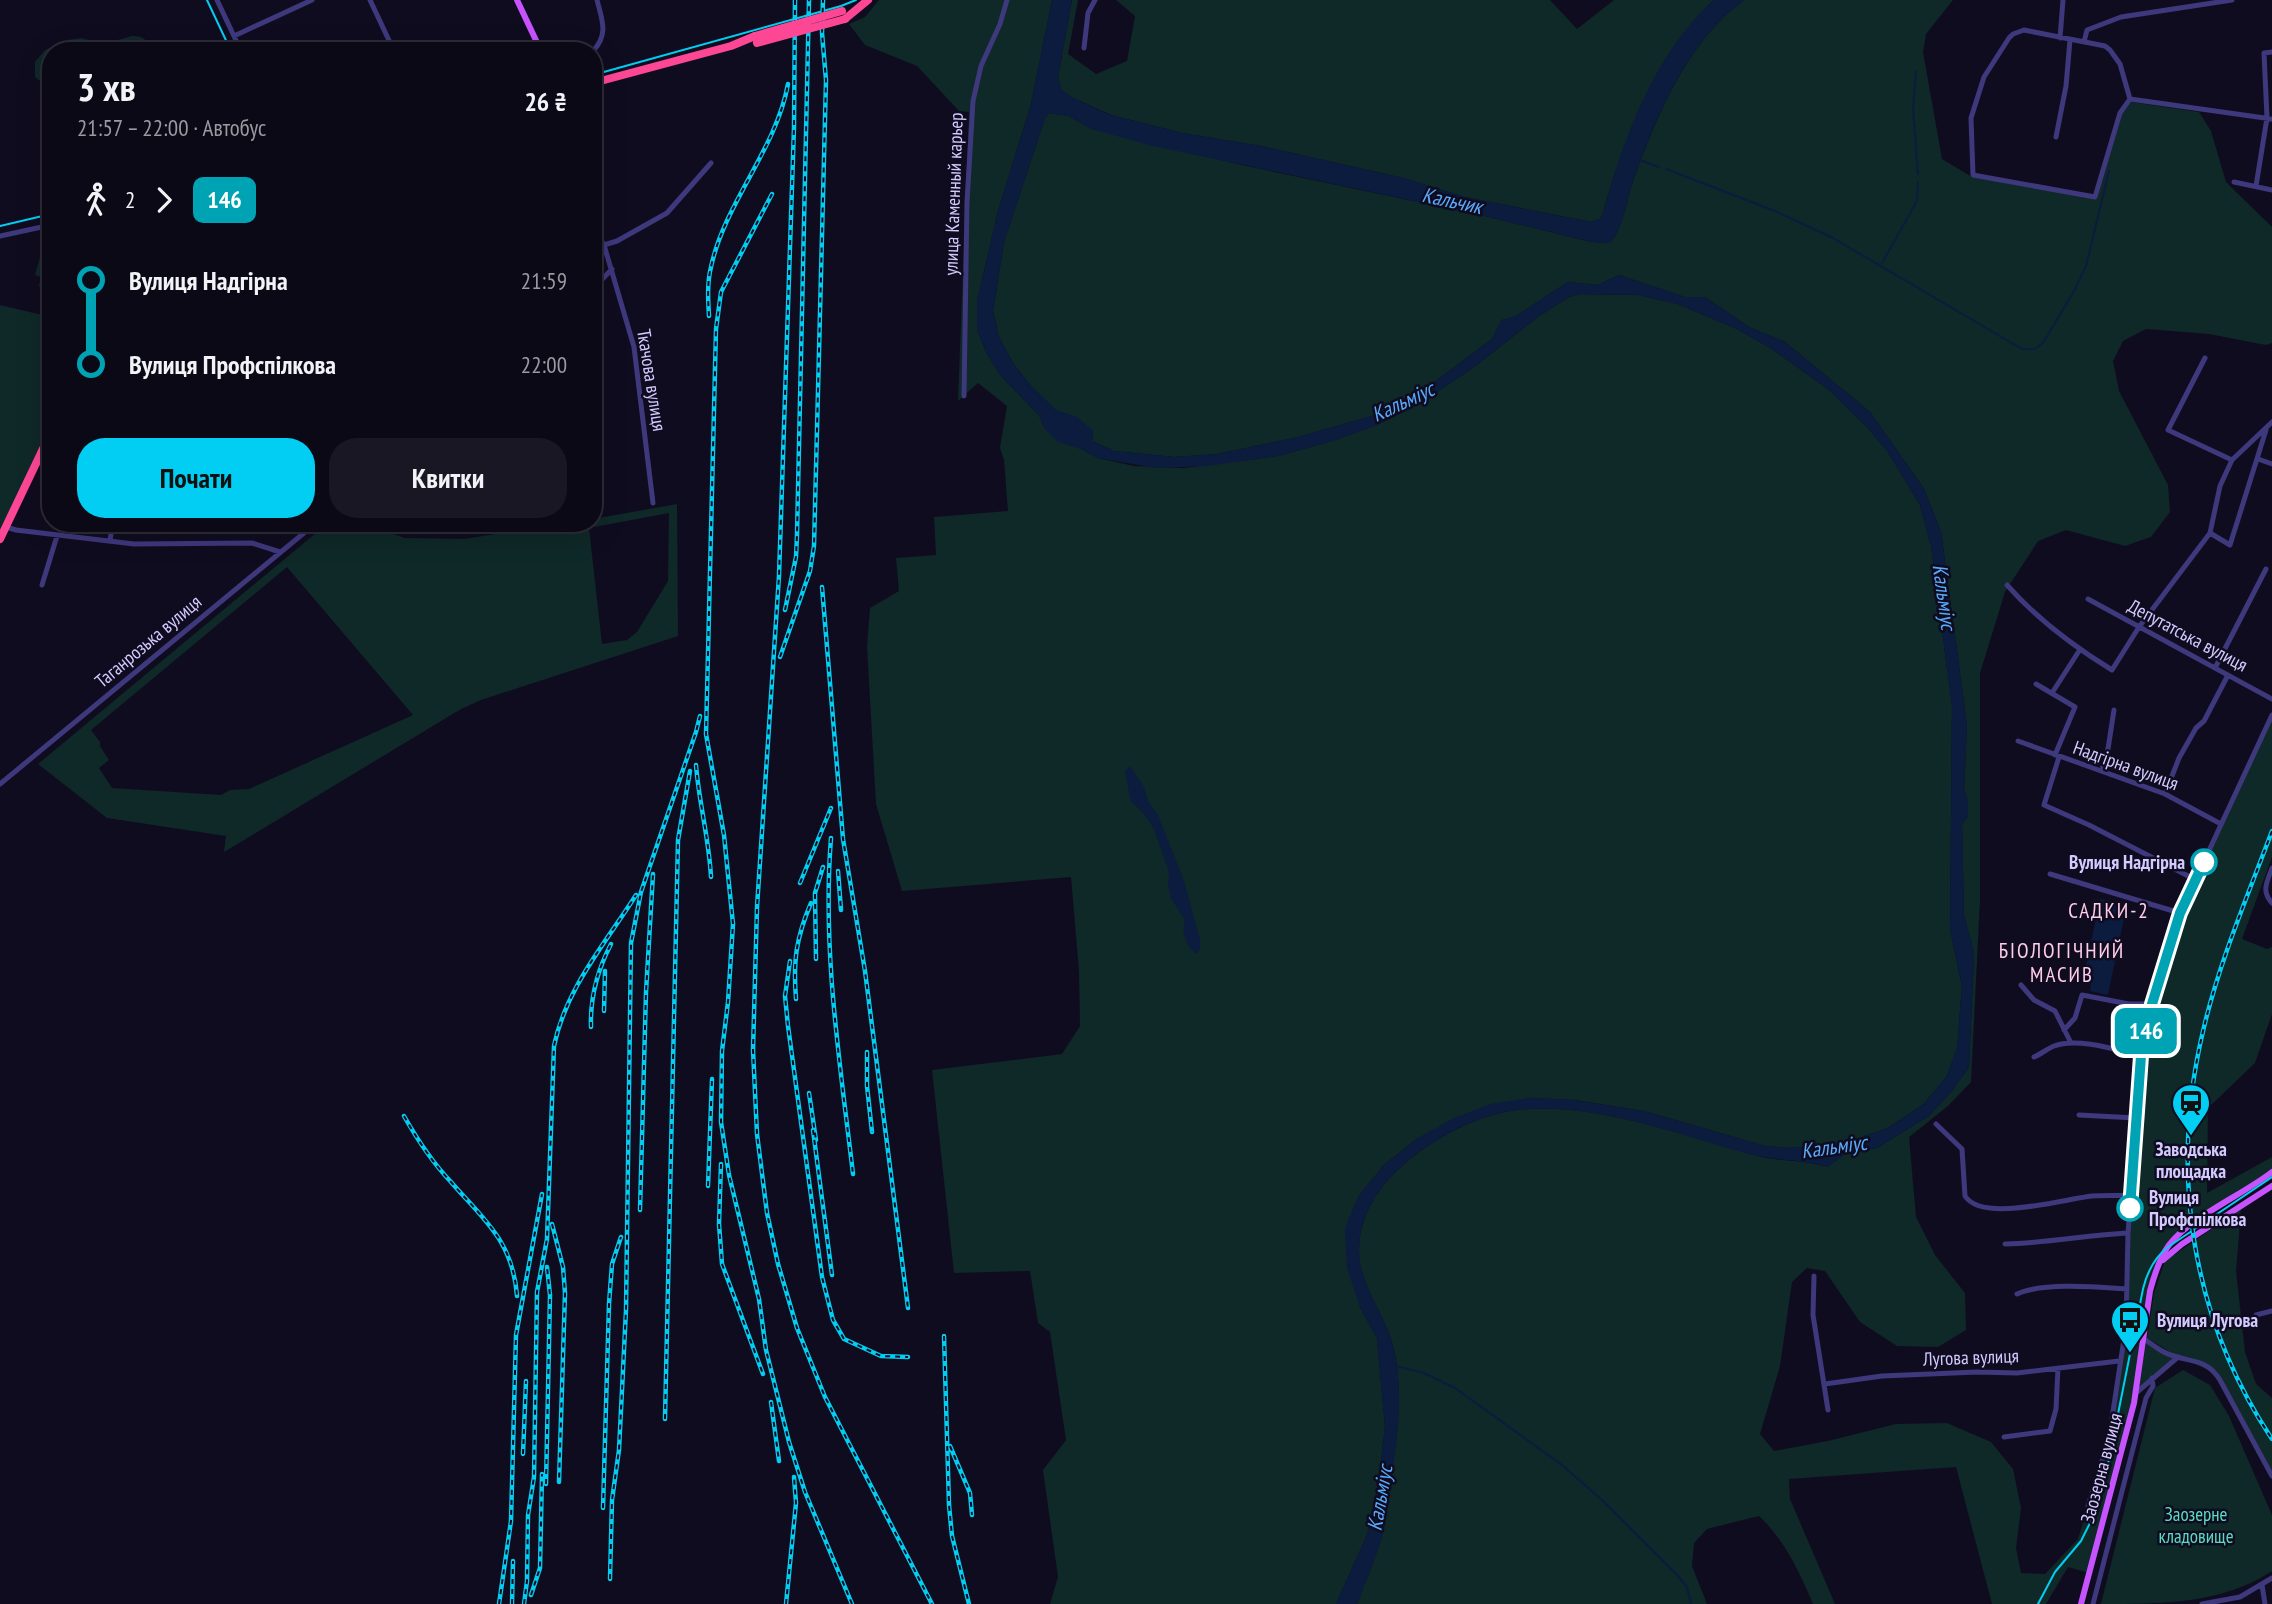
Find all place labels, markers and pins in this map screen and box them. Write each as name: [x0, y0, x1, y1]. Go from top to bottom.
marker: Вулиця Надгірна: [2191, 849, 2217, 875]
place label: Вулиця Надгірна: [2069, 850, 2185, 874]
station icon: Заводська площадка: [2170, 1082, 2212, 1137]
place label: Заводська площадка: [2155, 1137, 2227, 1183]
place label: Вулиця Профспілкова: [2149, 1185, 2246, 1231]
marker: Вулиця Профспілкова: [2117, 1195, 2143, 1221]
bus stop icon: Вулиця Лугова: [2109, 1299, 2151, 1354]
place label: Вулиця Лугова: [2157, 1308, 2258, 1332]

